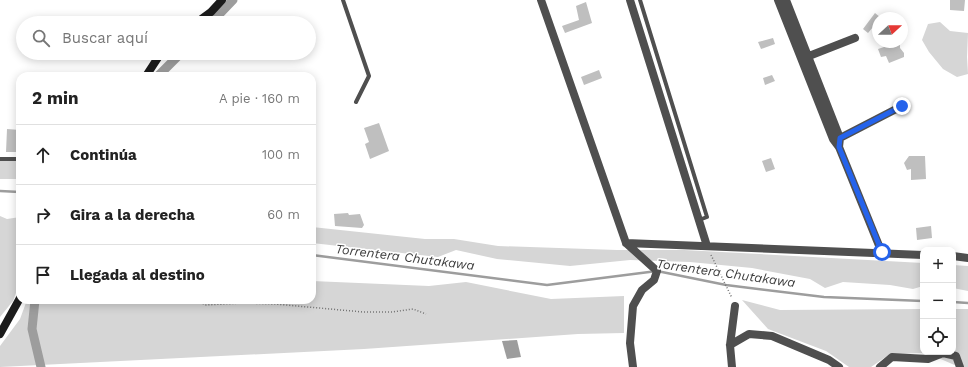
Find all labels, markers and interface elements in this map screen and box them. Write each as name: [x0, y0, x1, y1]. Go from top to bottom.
north arrow: [872, 12, 908, 48]
search box: [16, 16, 316, 60]
icon: search: [30, 27, 52, 49]
text: Buscar aquí: [62, 29, 148, 47]
text: 2 min: [32, 88, 78, 108]
text: A pie · 160 m: [219, 91, 300, 106]
route end: [893, 97, 911, 115]
icon: ahead: [32, 144, 54, 166]
text: Continúa: [70, 146, 137, 164]
text: 100 m: [262, 147, 300, 162]
icon: right: [32, 204, 54, 226]
text: Gira a la derecha: [70, 206, 195, 224]
text: 60 m: [267, 207, 300, 222]
water label: Torrentera Chutakawa: [335, 241, 475, 273]
route start: [873, 243, 891, 261]
map controls: [920, 247, 956, 355]
button: +: [920, 247, 956, 283]
water label: Torrentera Chutakawa: [656, 256, 796, 290]
icon: arrive: [32, 264, 54, 286]
text: Llegada al destino: [70, 266, 205, 284]
button: −: [920, 283, 956, 319]
button: locate: [920, 319, 956, 355]

